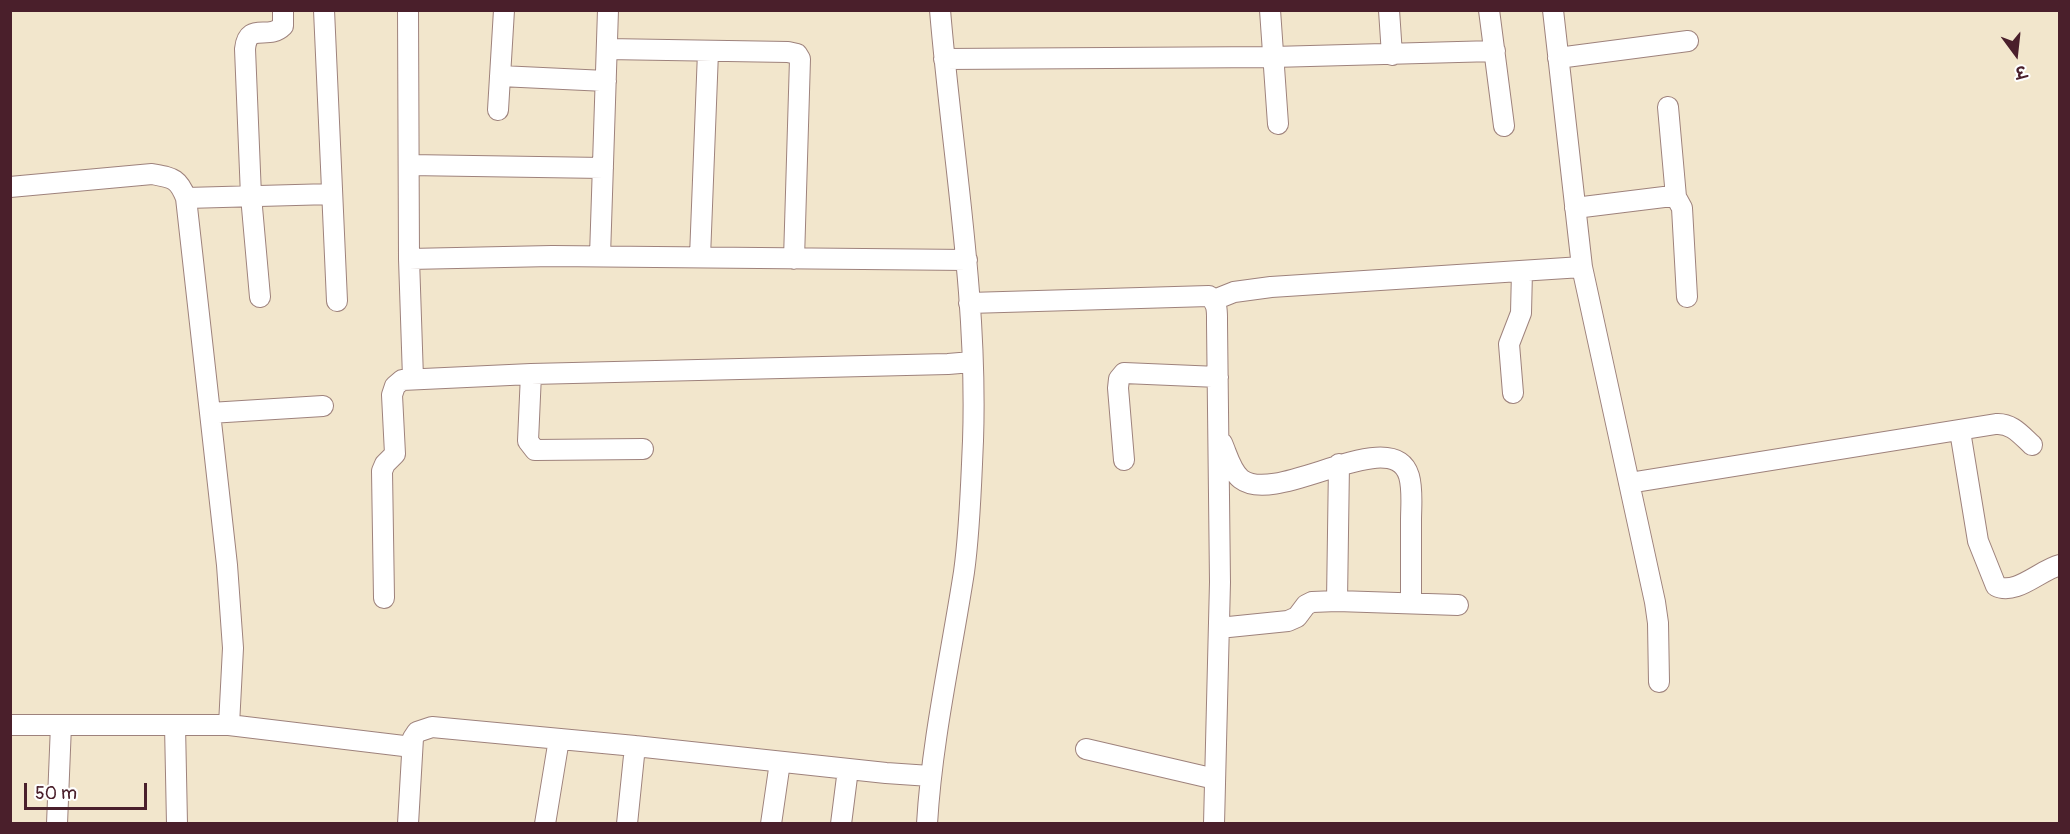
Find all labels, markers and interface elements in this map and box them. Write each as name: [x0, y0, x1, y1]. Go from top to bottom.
north arrow: [1986, 24, 2046, 84]
text: उ: [2013, 60, 2028, 82]
scale bar: [27, 771, 150, 809]
text: 50 m: [35, 782, 77, 805]

